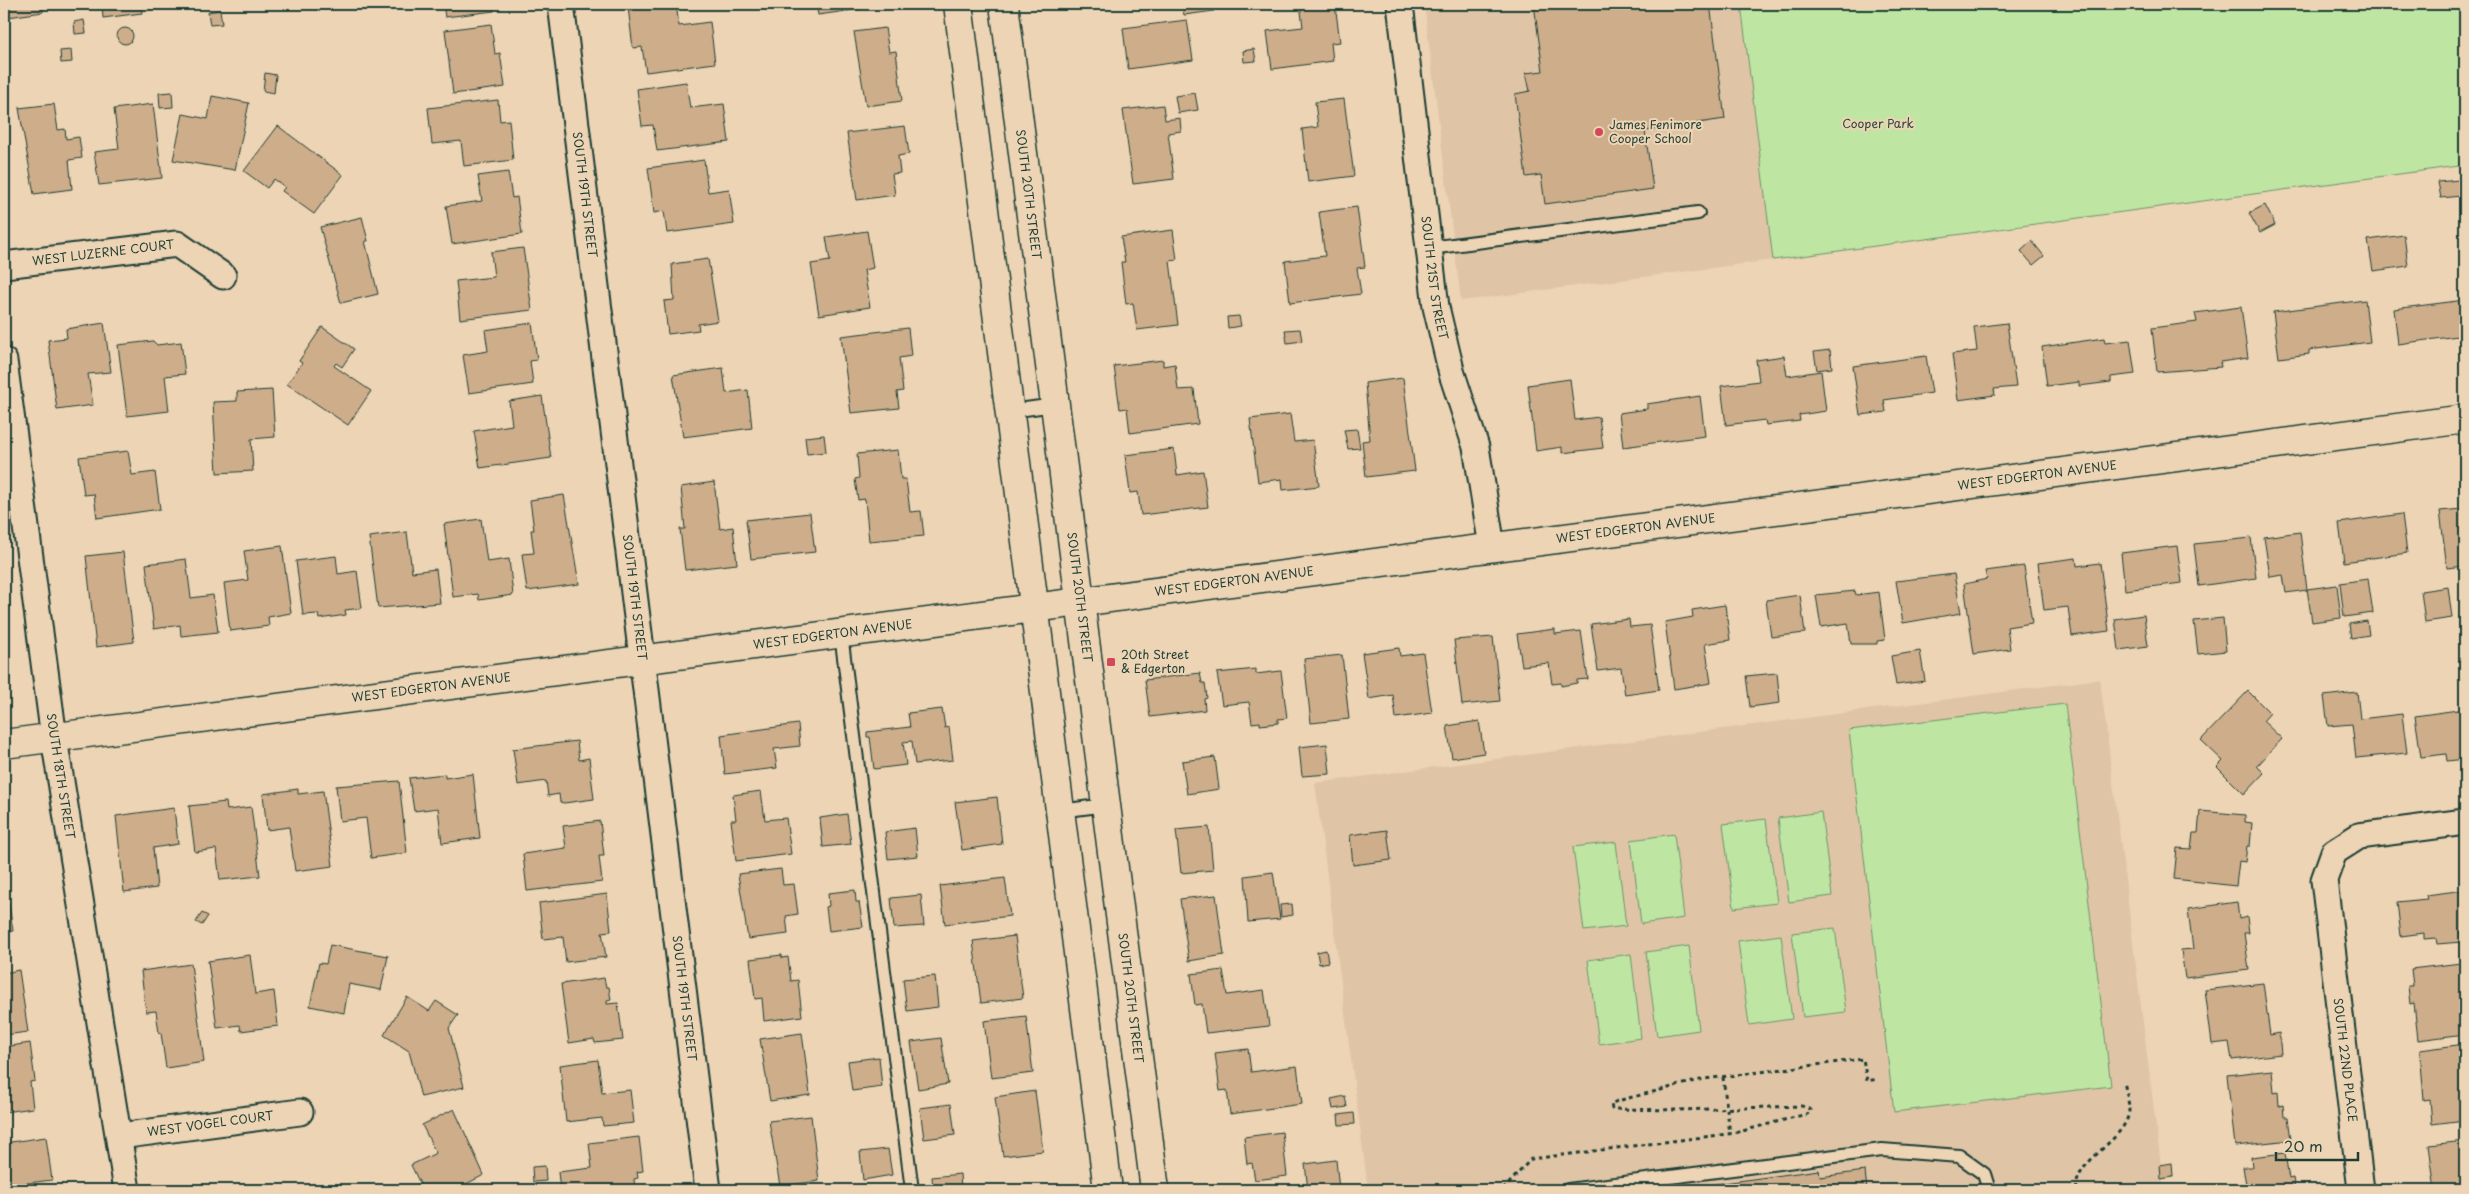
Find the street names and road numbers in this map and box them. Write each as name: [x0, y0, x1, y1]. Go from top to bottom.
street label: SOUTH 20TH STREET: [1012, 128, 1047, 261]
street label: SOUTH 19TH STREET: [569, 130, 602, 259]
street label: SOUTH 21ST STREET: [1417, 215, 1454, 342]
street label: WEST LUZERNE COURT: [31, 234, 176, 270]
street label: WEST EDGERTON AVENUE: [1957, 455, 2118, 494]
street label: WEST EDGERTON AVENUE: [1555, 508, 1716, 547]
street label: SOUTH 20TH STREET: [1063, 531, 1098, 664]
street label: SOUTH 19TH STREET: [619, 533, 652, 662]
street label: WEST EDGERTON AVENUE: [1153, 561, 1315, 600]
street label: WEST EDGERTON AVENUE: [752, 614, 913, 653]
street label: WEST EDGERTON AVENUE: [350, 667, 512, 706]
street label: SOUTH 18TH STREET: [43, 712, 80, 841]
street label: SOUTH 20TH STREET: [1114, 932, 1149, 1065]
street label: SOUTH 19TH STREET: [669, 934, 702, 1063]
street label: SOUTH 22ND PLACE: [2329, 997, 2363, 1123]
street label: WEST VOGEL COURT: [146, 1106, 275, 1140]

